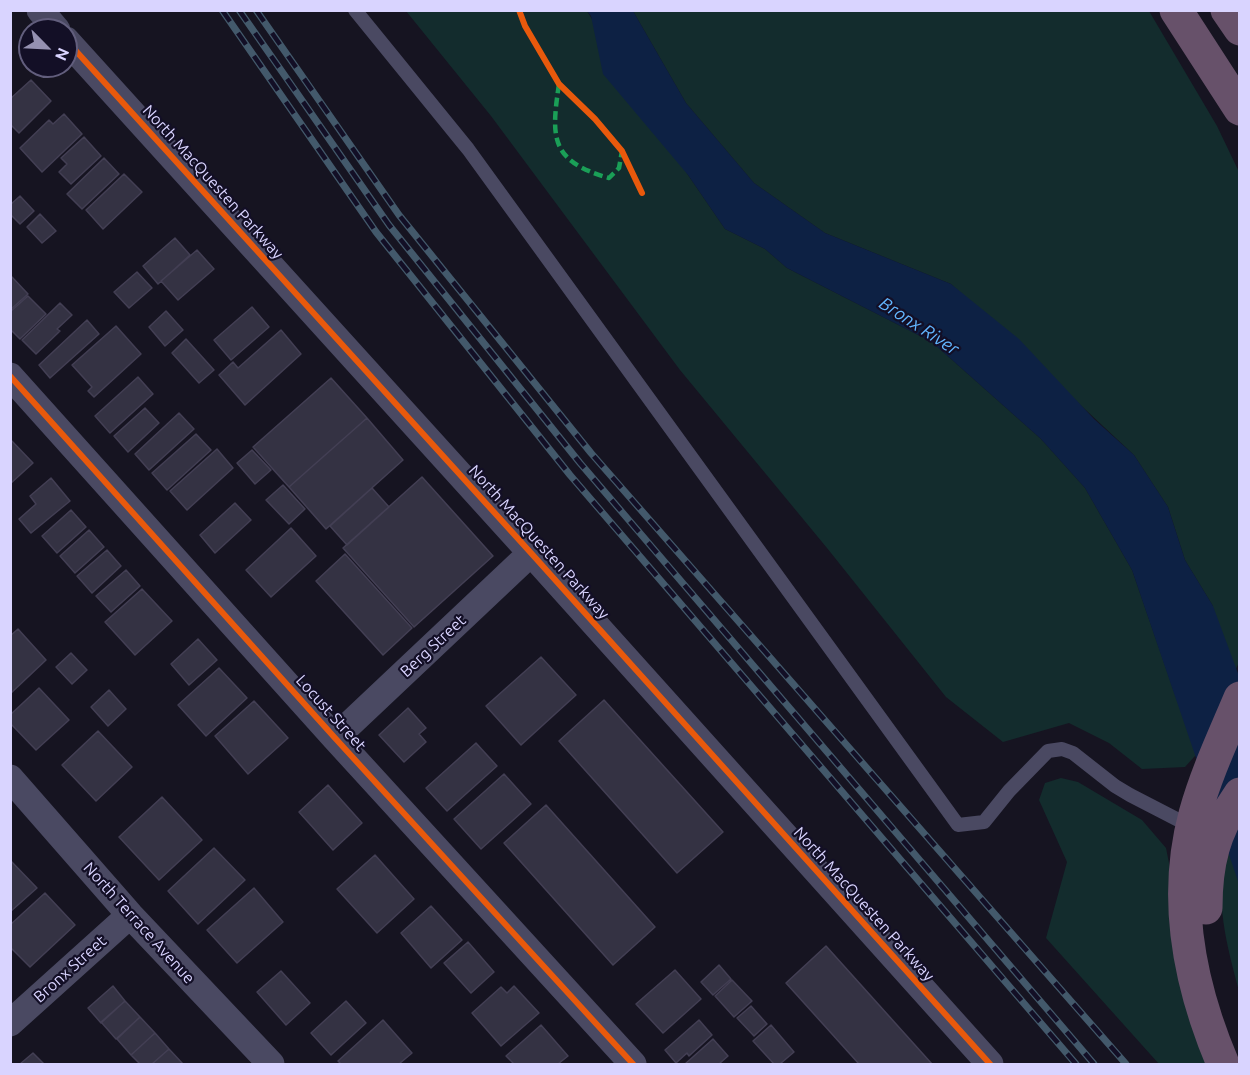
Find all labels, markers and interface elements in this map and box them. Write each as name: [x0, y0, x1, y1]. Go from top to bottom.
north arrow: [18, 18, 78, 78]
text: N: [52, 45, 73, 64]
street label: North MacQuesten Parkway: [139, 101, 287, 263]
water label: Bronx River: [875, 292, 963, 360]
street label: North MacQuesten Parkway: [465, 461, 613, 623]
street label: Berg Street: [396, 611, 470, 681]
street label: Locust Street: [292, 671, 370, 755]
street label: North MacQuesten Parkway: [790, 823, 938, 985]
street label: North Terrace Avenue: [79, 858, 199, 988]
street label: Bronx Street: [30, 931, 110, 1007]

